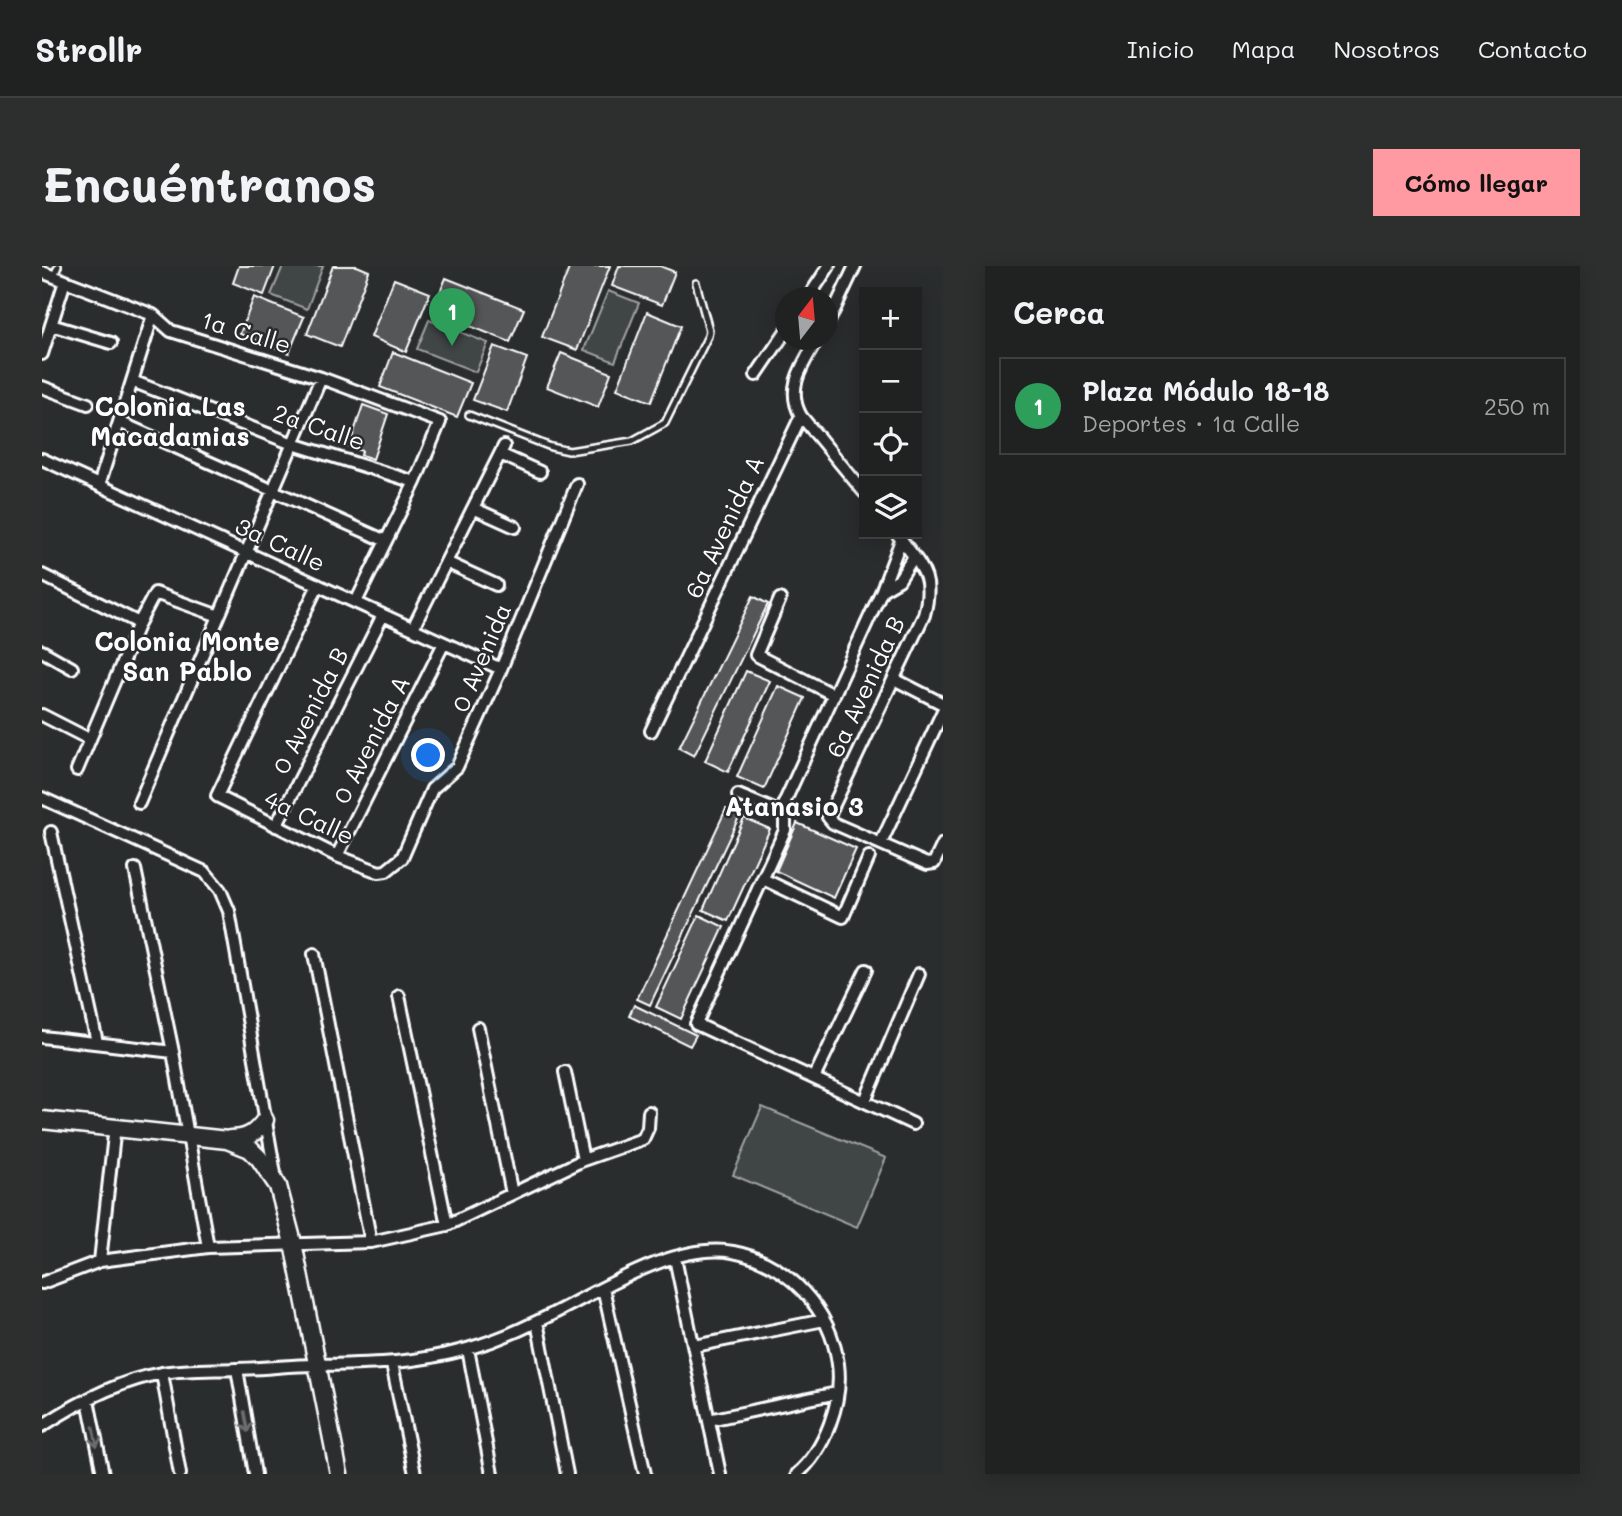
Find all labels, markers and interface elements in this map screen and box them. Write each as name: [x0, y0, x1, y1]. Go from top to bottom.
text: Strollr: [35, 27, 143, 70]
text: Inicio: [1127, 33, 1194, 64]
text: Mapa: [1232, 33, 1296, 64]
text: Nosotros: [1334, 33, 1440, 64]
text: Contacto: [1478, 33, 1587, 64]
button: Cómo llegar: [1373, 149, 1580, 216]
text: Encuéntranos: [42, 151, 376, 214]
north arrow: [775, 287, 838, 350]
map controls: [859, 287, 922, 539]
button: +: [859, 287, 922, 350]
pin: 1: [429, 288, 475, 346]
text: Cerca: [1013, 292, 1105, 332]
street label: 1a Calle: [198, 303, 295, 360]
button: −: [859, 350, 922, 413]
text: Plaza Módulo 18-18: [1082, 374, 1329, 408]
district label: Colonia Las Macadamias: [90, 389, 250, 453]
text: 1: [1033, 391, 1043, 421]
text: 250 m: [1484, 391, 1550, 421]
street label: 2a Calle: [270, 396, 369, 457]
text: Deportes · 1a Calle: [1082, 408, 1300, 438]
button: locate: [859, 413, 922, 476]
street label: 6a Avenida A: [677, 450, 770, 603]
button: layers: [859, 476, 922, 539]
street label: 3a Calle: [231, 509, 331, 578]
street label: 0 Avenida: [444, 598, 517, 716]
street label: 6a Avenida B: [818, 611, 911, 762]
district label: Colonia Monte San Pablo: [94, 624, 280, 688]
street label: 0 Avenida B: [265, 642, 355, 779]
street label: 0 Avenida A: [325, 670, 416, 808]
your location: [411, 738, 445, 772]
street label: 4a Calle: [260, 782, 360, 851]
district label: Atanasio 3: [724, 789, 864, 823]
one-way arrow: [240, 1410, 253, 1433]
one-way arrow: [89, 1425, 103, 1448]

